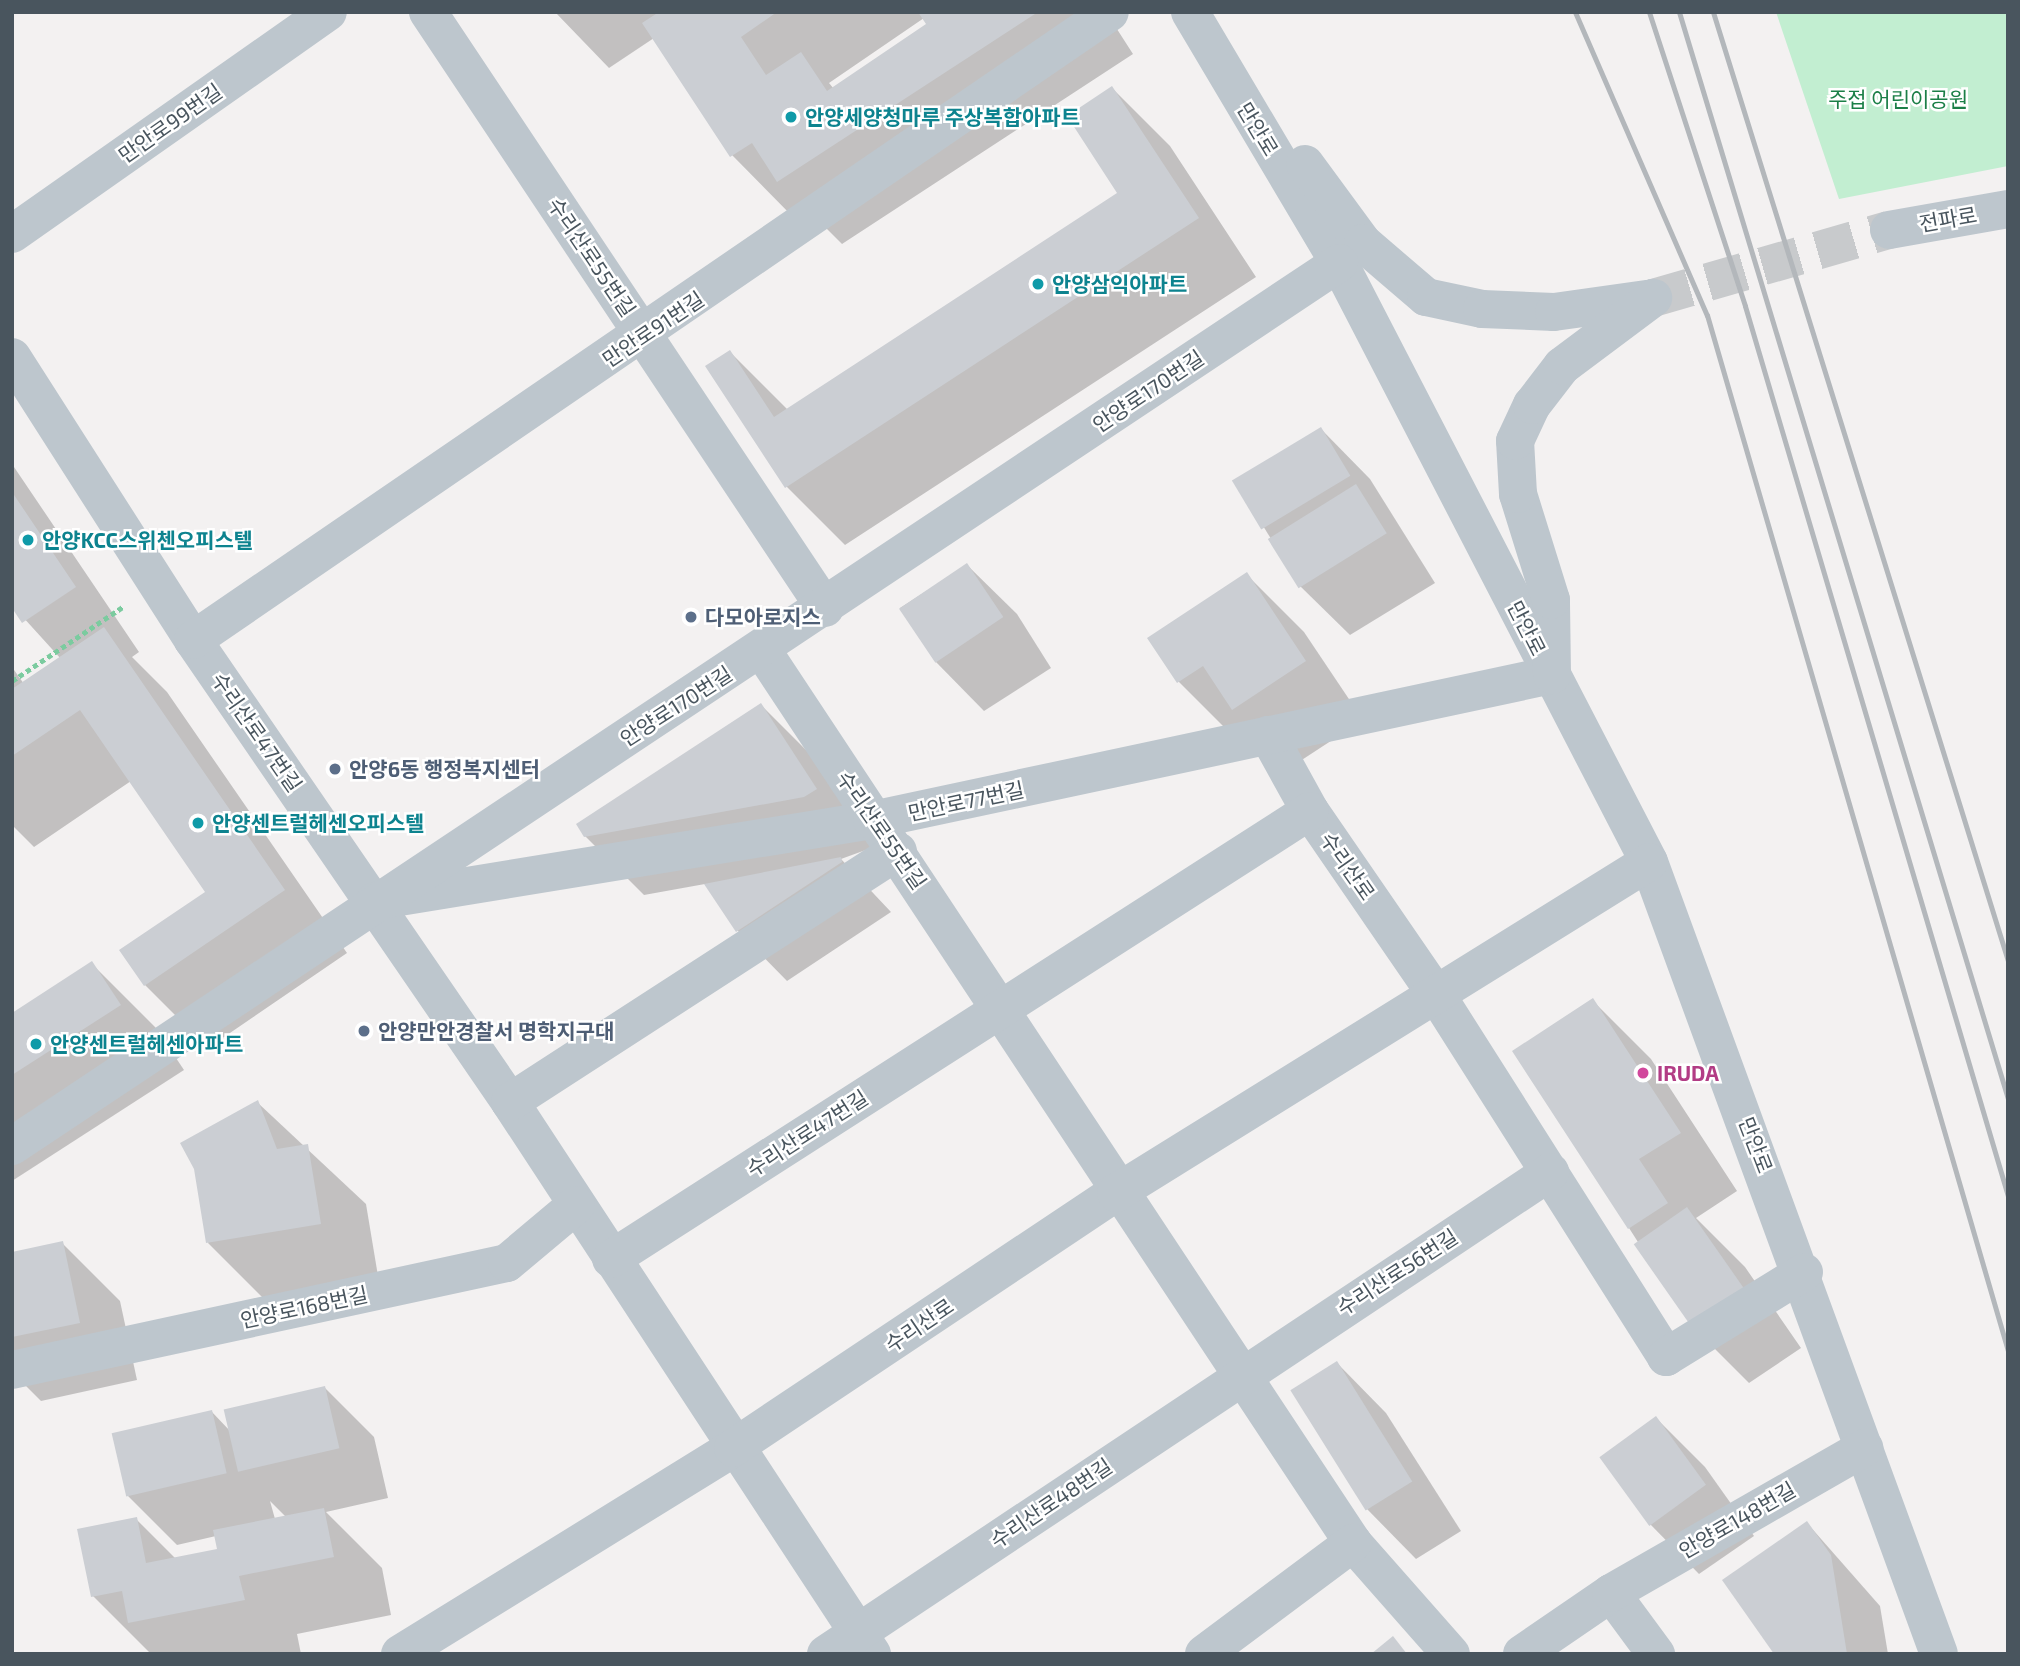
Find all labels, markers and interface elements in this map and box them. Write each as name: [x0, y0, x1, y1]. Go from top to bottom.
street label: 만안로99번길: [113, 78, 227, 168]
park label: 주접 어린이공원: [1828, 86, 1968, 112]
street label: 만안로: [1232, 98, 1284, 160]
place label: 안양세양청마루 주상복합아파트: [805, 104, 1080, 130]
marker: 안양세양청마루 주상복합아파트: [783, 109, 799, 125]
street label: 수리산로55번길: [543, 193, 641, 321]
street label: 전파로: [1917, 202, 1979, 236]
place label: 안양삼익아파트: [1052, 271, 1187, 297]
marker: 안양삼익아파트: [1030, 276, 1046, 292]
street label: 만안로91번길: [597, 286, 709, 372]
street label: 안양로170번길: [1088, 345, 1208, 437]
place label: 안양KCC스위첸오피스텔: [42, 527, 253, 553]
marker: 안양KCC스위첸오피스텔: [20, 532, 36, 548]
street label: 만안로: [1503, 596, 1551, 660]
place label: 다모아로지스: [705, 604, 821, 630]
marker: 다모아로지스: [683, 609, 699, 625]
street label: 안양로170번길: [615, 660, 737, 752]
street label: 수리산로47번길: [207, 668, 307, 796]
place label: 안양6동 행정복지센터: [349, 756, 540, 782]
marker: 안양6동 행정복지센터: [327, 761, 343, 777]
street label: 수리산로55번길: [832, 766, 932, 894]
street label: 만안로77번길: [906, 776, 1026, 826]
place label: 안양센트럴헤센오피스텔: [212, 810, 425, 836]
marker: 안양센트럴헤센오피스텔: [190, 815, 206, 831]
street label: 수리산로: [1316, 827, 1380, 905]
place label: 안양만안경찰서 명학지구대: [378, 1018, 614, 1044]
marker: 안양만안경찰서 명학지구대: [356, 1023, 372, 1039]
place label: 안양센트럴헤센아파트: [50, 1031, 243, 1057]
marker: 안양센트럴헤센아파트: [28, 1036, 44, 1052]
place label: IRUDA: [1657, 1060, 1719, 1086]
marker: IRUDA: [1635, 1065, 1651, 1081]
street label: 수리산로47번길: [742, 1084, 872, 1182]
street label: 만안로: [1734, 1113, 1778, 1177]
street label: 수리산로56번길: [1332, 1224, 1462, 1320]
street label: 안양로168번길: [238, 1281, 370, 1333]
street label: 수리산로: [880, 1293, 958, 1357]
street label: 수리산로48번길: [985, 1453, 1117, 1553]
street label: 안양로148번길: [1674, 1476, 1800, 1564]

